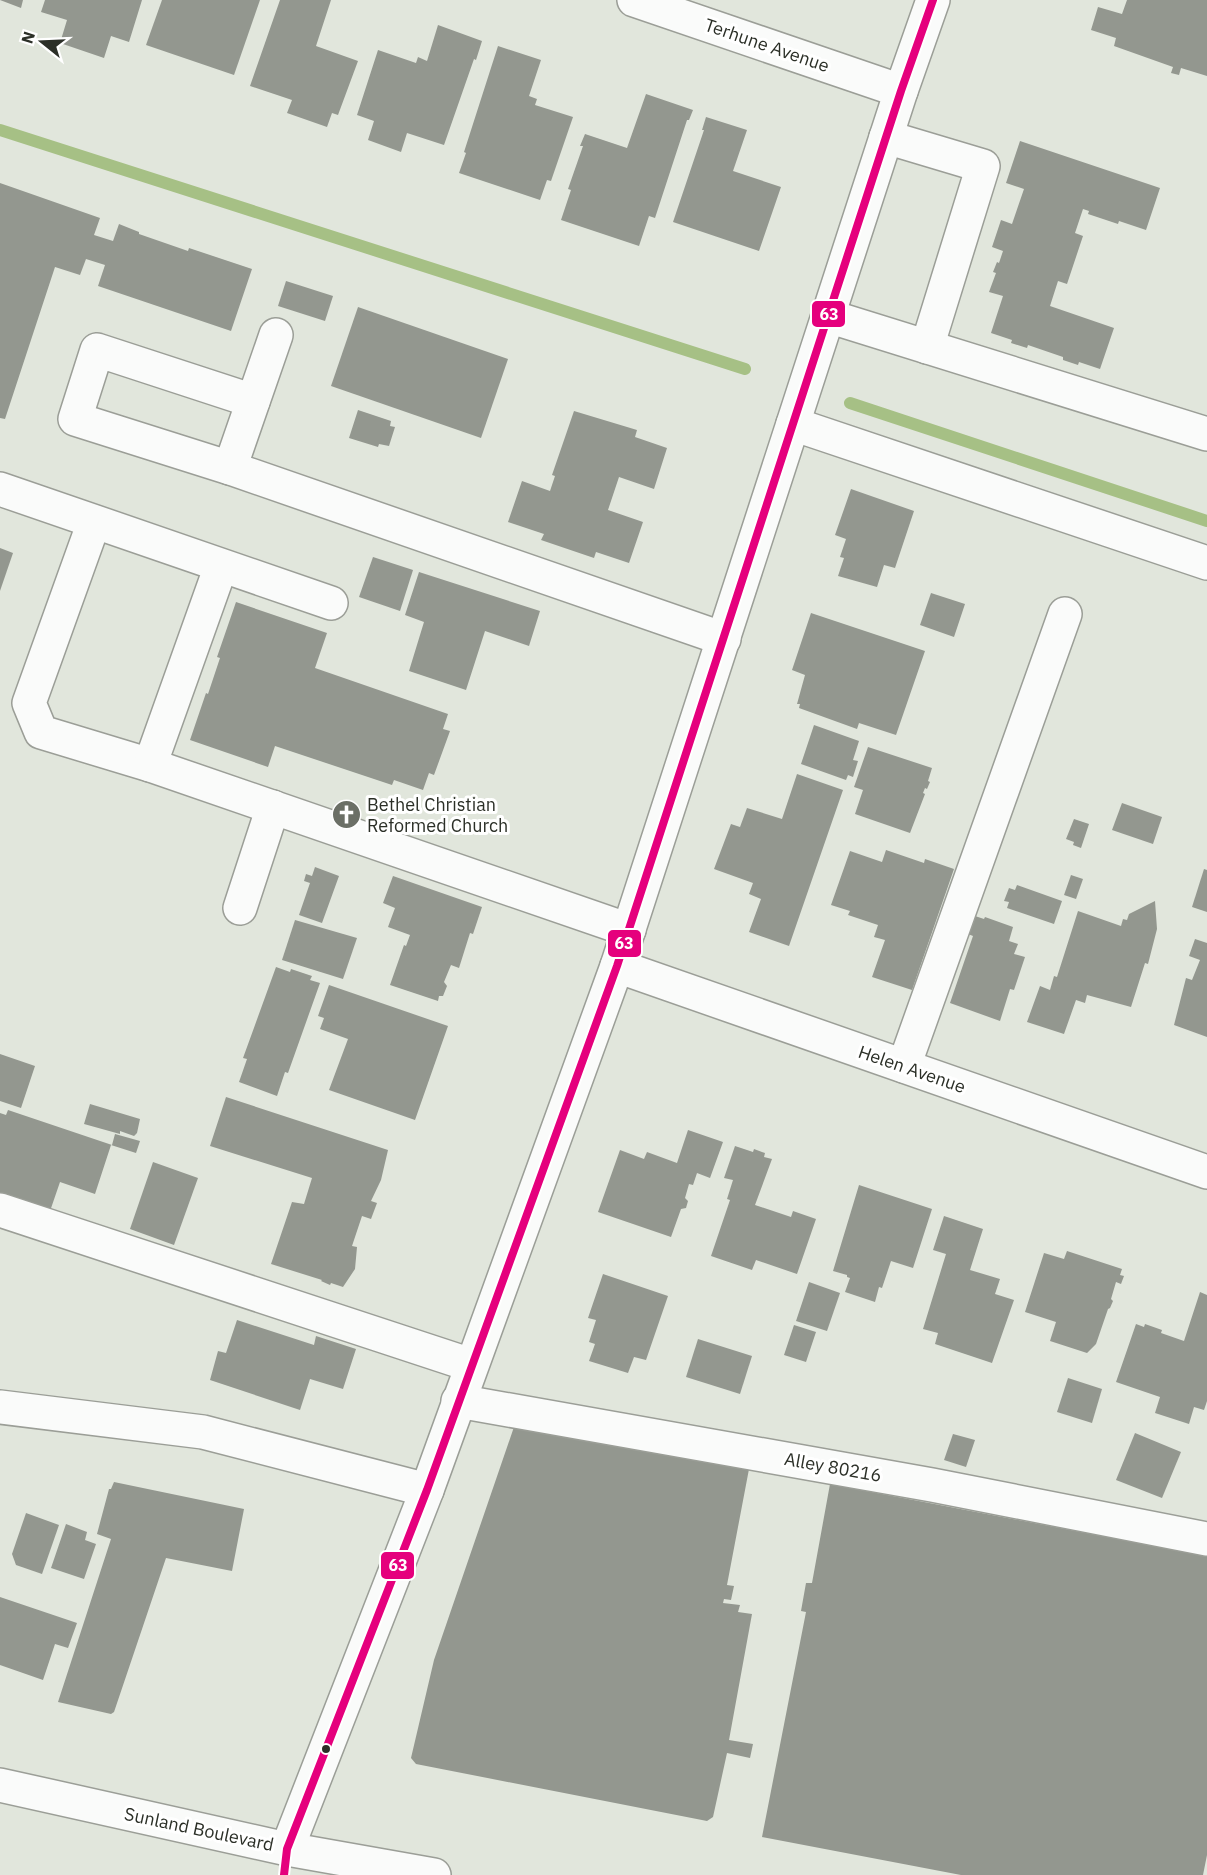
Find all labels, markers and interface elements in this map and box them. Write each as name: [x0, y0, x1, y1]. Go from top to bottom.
north arrow: [12, 12, 72, 72]
street label: Terhune Avenue: [702, 13, 833, 77]
text: N: [16, 29, 39, 46]
line badge: 63: [811, 300, 846, 328]
text: 63: [819, 304, 839, 324]
place label: Bethel Christian Reformed Church: [367, 793, 508, 837]
church icon: Bethel Christian Reformed Church: [330, 798, 362, 830]
line badge: 63: [607, 929, 642, 958]
text: 63: [614, 933, 634, 953]
street label: Helen Avenue: [855, 1040, 969, 1098]
street label: Alley 80216: [783, 1447, 883, 1487]
line badge: 63: [380, 1551, 415, 1580]
text: 63: [388, 1555, 408, 1575]
unlabelled marker: [320, 1743, 332, 1755]
street label: Sunland Boulevard: [122, 1802, 276, 1856]

